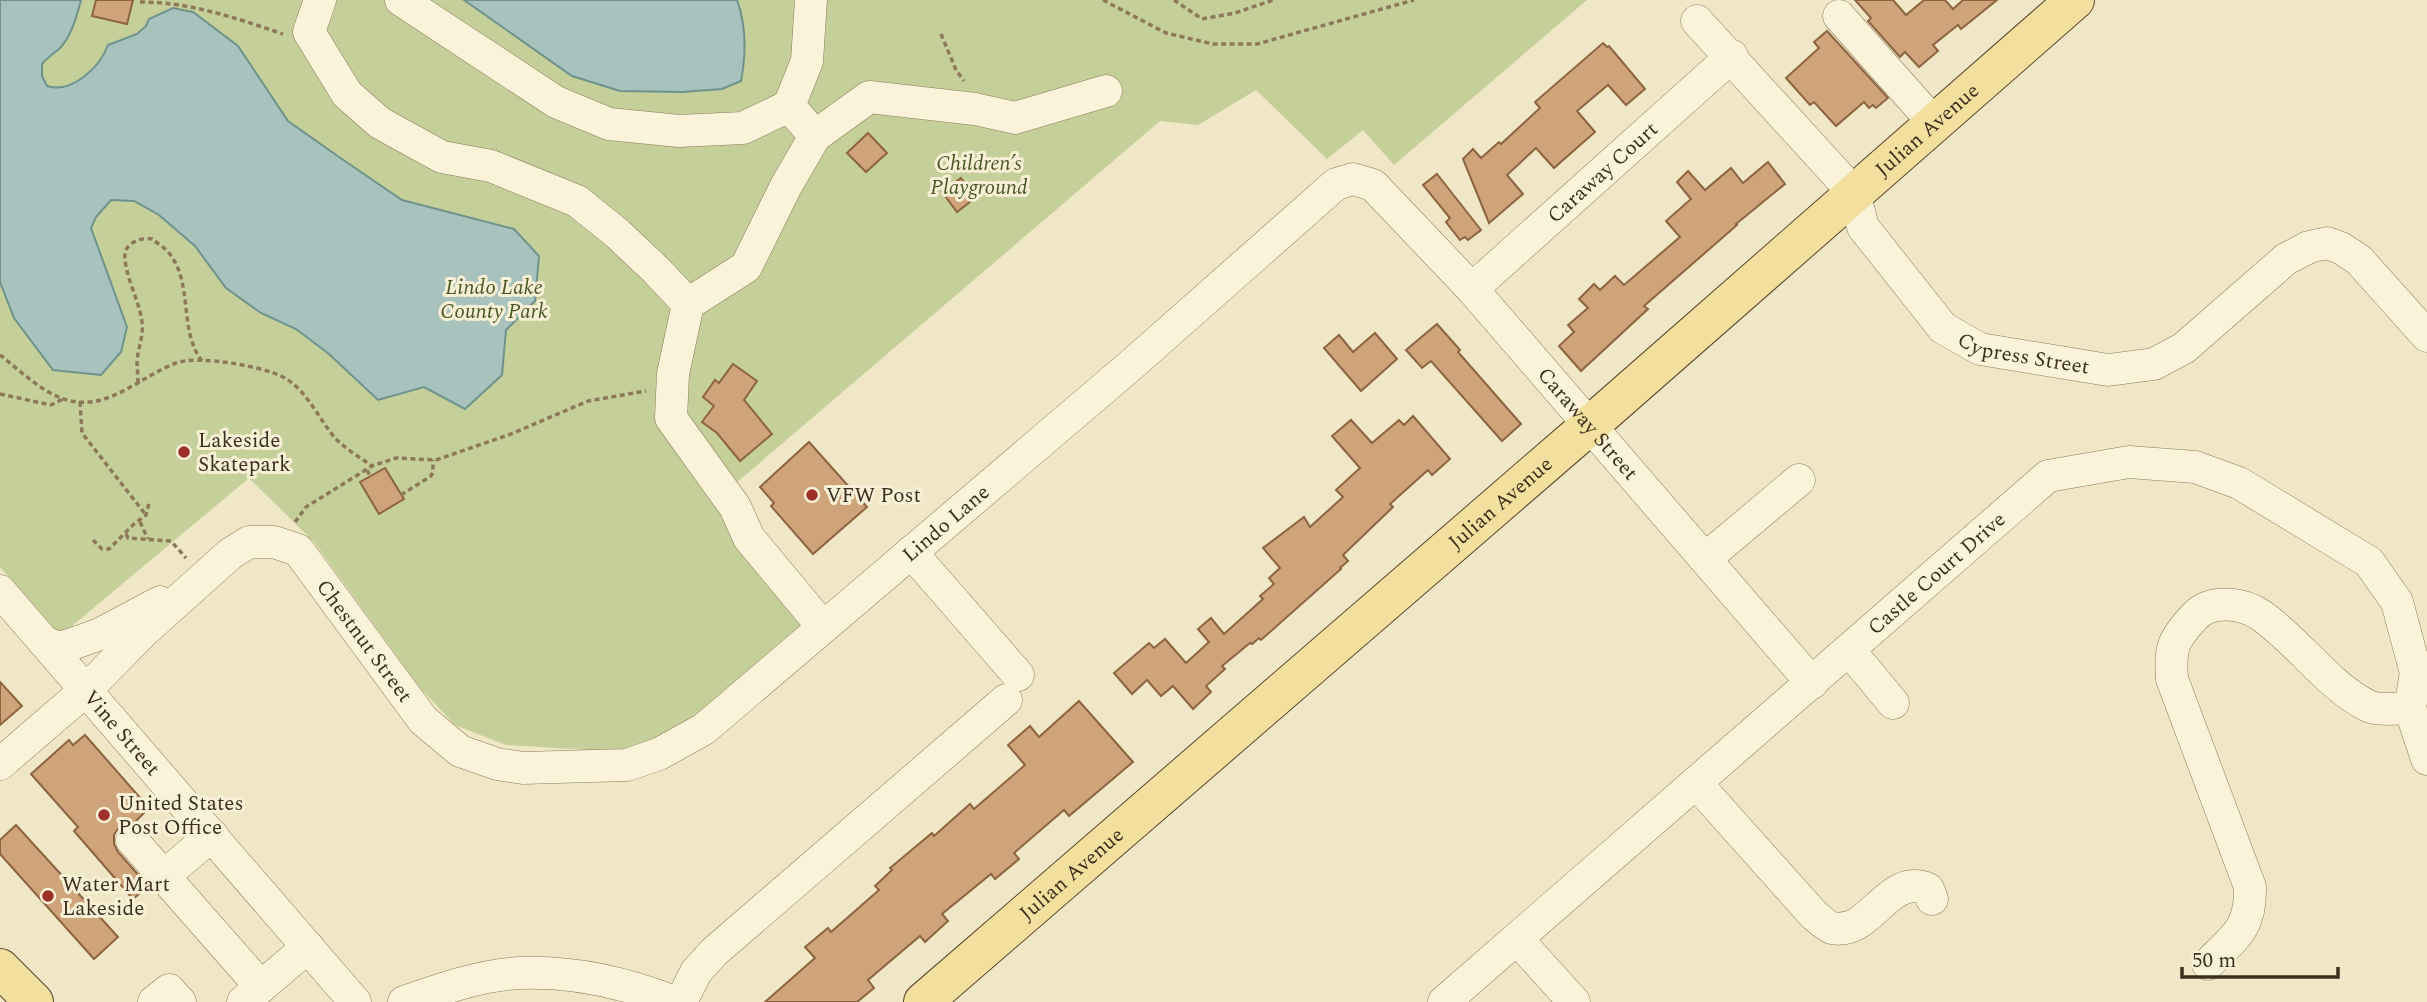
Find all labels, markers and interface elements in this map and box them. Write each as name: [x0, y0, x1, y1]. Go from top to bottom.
street label: Julian Avenue: [1868, 76, 1987, 185]
street label: Caraway Court: [1540, 114, 1666, 232]
park label: Children’s Playground: [930, 148, 1028, 204]
park label: Lindo Lake County Park: [440, 272, 548, 328]
street label: Cypress Street: [1951, 324, 2092, 384]
street label: Caraway Street: [1529, 360, 1645, 488]
place label: Lakeside Skatepark: [198, 425, 291, 481]
marker: Lakeside Skatepark: [176, 444, 192, 460]
street label: Julian Avenue: [1441, 449, 1560, 558]
street label: Lindo Lane: [895, 477, 997, 571]
place label: VFW Post: [826, 480, 921, 512]
marker: VFW Post: [804, 487, 820, 503]
street label: Castle Court Drive: [1861, 505, 2013, 643]
street label: Chestnut Street: [308, 573, 420, 710]
street label: Vine Street: [75, 683, 168, 783]
place label: United States Post Office: [118, 788, 244, 844]
marker: United States Post Office: [96, 807, 112, 823]
street label: Julian Avenue: [1012, 820, 1131, 929]
place label: Water Mart Lakeside: [62, 869, 170, 925]
marker: Water Mart Lakeside: [40, 888, 56, 904]
scale bar: [2182, 936, 2338, 980]
text: 50 m: [2192, 945, 2236, 977]

